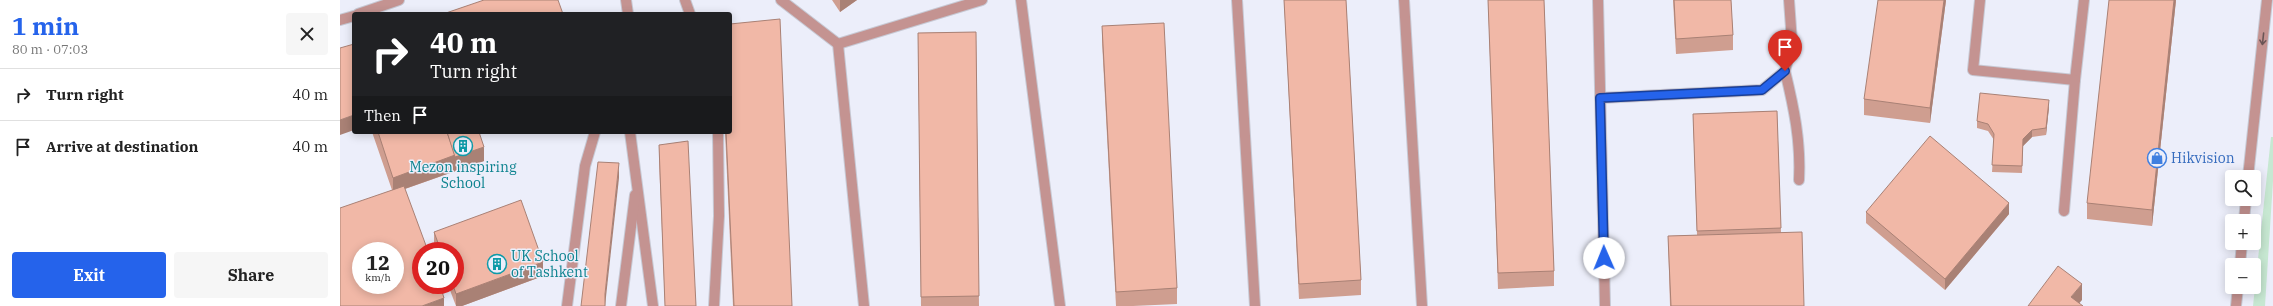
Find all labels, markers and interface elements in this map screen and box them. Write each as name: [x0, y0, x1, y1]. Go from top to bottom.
text: 1 min: [12, 10, 79, 42]
button: close: [286, 13, 328, 55]
text: 40 m: [430, 24, 497, 61]
icon: right: [364, 28, 416, 80]
pin: [1768, 30, 1802, 71]
one-way arrow: [2259, 32, 2266, 45]
icon: arrive: [1774, 36, 1796, 58]
text: 80 m · 07:03: [12, 41, 88, 58]
text: Turn right: [430, 60, 517, 83]
icon: right: [12, 84, 34, 106]
text: Turn right: [46, 85, 124, 104]
text: 40 m: [292, 85, 328, 104]
icon: arrive: [409, 104, 431, 126]
text: Then: [364, 106, 401, 125]
building icon: Mezon inspiring School: [452, 135, 474, 157]
icon: arrive: [12, 136, 34, 158]
text: Arrive at destination: [46, 137, 198, 156]
text: 40 m: [292, 137, 328, 156]
shop icon: Hikvision: [2146, 147, 2168, 169]
place label: Hikvision: [2171, 149, 2235, 167]
place label: Mezon inspiring School: [409, 158, 517, 192]
map controls: [2225, 170, 2261, 294]
button: search: [2225, 170, 2261, 206]
button: +: [2225, 214, 2261, 250]
position arrow: [1583, 237, 1625, 279]
speed limit sign: 20: [412, 242, 464, 294]
place label: UK School of Tashkent: [511, 247, 588, 281]
text: 12: [366, 249, 390, 276]
button: Exit: [12, 252, 166, 298]
button: Share: [174, 252, 328, 298]
building icon: UK School of Tashkent: [486, 253, 508, 275]
button: −: [2225, 258, 2261, 294]
text: km/h: [365, 271, 391, 284]

